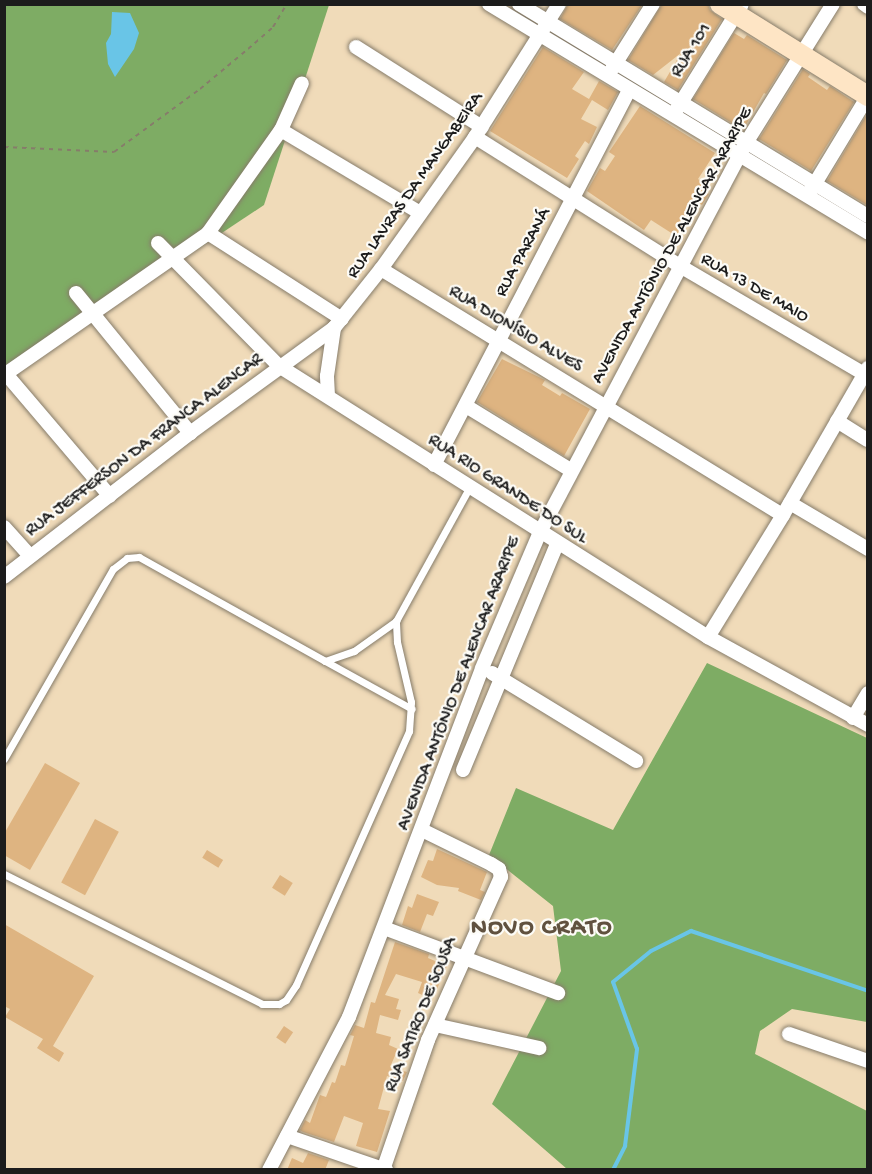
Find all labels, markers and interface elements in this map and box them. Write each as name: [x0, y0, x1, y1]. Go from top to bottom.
street label: RUA 101: [667, 20, 717, 82]
street label: RUA LAVRAS DA MANGABEIRA: [343, 89, 489, 283]
street label: AVENIDA ANTÔNIO DE ALENCAR ARARIPE: [588, 104, 758, 388]
street label: RUA PARANÁ: [492, 205, 556, 301]
street label: RUA 13 DE MAIO: [696, 249, 812, 329]
street label: RUA DIONÍSIO ALVES: [444, 282, 586, 378]
street label: RUA JEFFERSON DA FRANCA ALENCAR: [22, 350, 268, 542]
street label: RUA RIO GRANDE DO SUL: [423, 430, 591, 550]
street label: AVENIDA ANTÔNIO DE ALENCAR ARARIPE: [394, 534, 526, 834]
district label: NOVO CRATO: [471, 915, 613, 943]
street label: RUA SATIRO DE SOUSA: [381, 934, 463, 1096]

